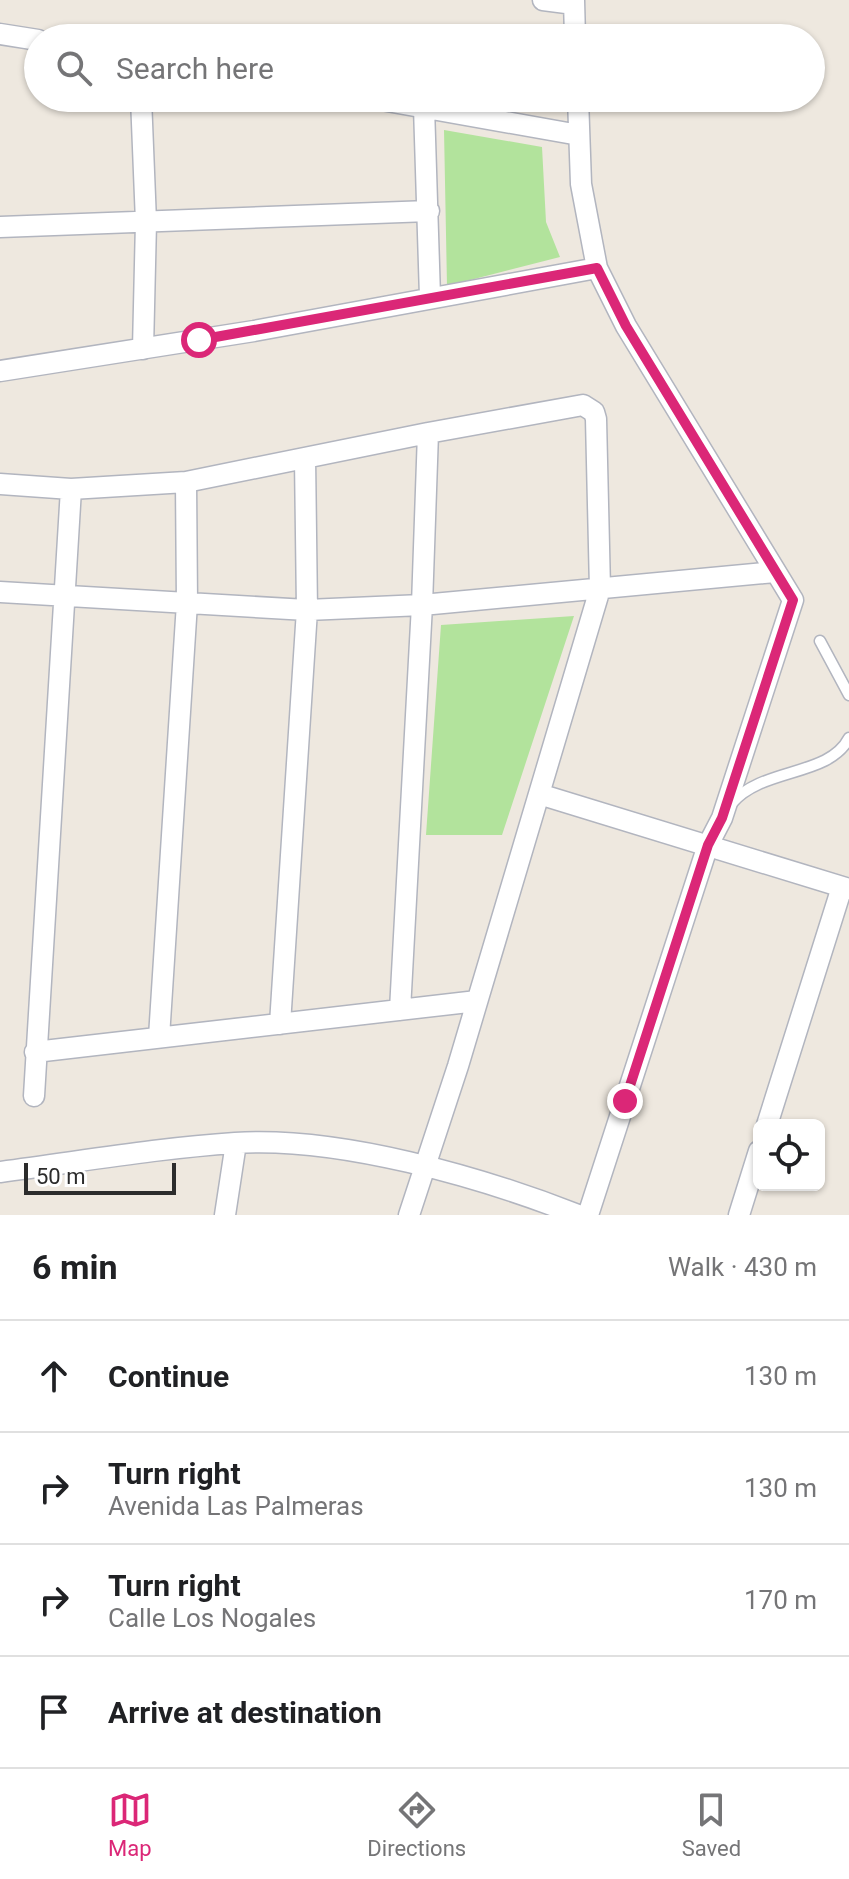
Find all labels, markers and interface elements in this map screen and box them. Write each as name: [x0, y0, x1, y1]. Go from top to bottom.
search box: [24, 24, 825, 112]
icon: search: [52, 46, 96, 90]
text: Search here: [116, 51, 274, 86]
route start: [181, 322, 217, 358]
route end: [607, 1083, 643, 1119]
map controls: [753, 1119, 825, 1191]
button: locate: [753, 1119, 825, 1191]
scale bar: [24, 1159, 176, 1195]
text: 50 m: [36, 1164, 85, 1189]
text: 6 min: [32, 1247, 117, 1287]
text: Walk · 430 m: [668, 1252, 817, 1282]
icon: ahead: [32, 1354, 76, 1398]
text: Continue: [108, 1359, 229, 1394]
text: 130 m: [744, 1361, 817, 1391]
text: Turn right: [108, 1456, 241, 1491]
icon: right: [32, 1466, 76, 1510]
text: 130 m: [744, 1473, 817, 1503]
text: Avenida Las Palmeras: [108, 1491, 364, 1521]
text: Turn right: [108, 1568, 241, 1603]
icon: right: [32, 1578, 76, 1622]
text: 170 m: [744, 1585, 817, 1615]
text: Calle Los Nogales: [108, 1603, 316, 1633]
icon: arrive: [32, 1690, 76, 1734]
text: Arrive at destination: [108, 1695, 382, 1730]
tab: Map: [108, 1788, 152, 1861]
tab: Directions: [367, 1788, 466, 1861]
tab: Saved: [682, 1788, 741, 1861]

